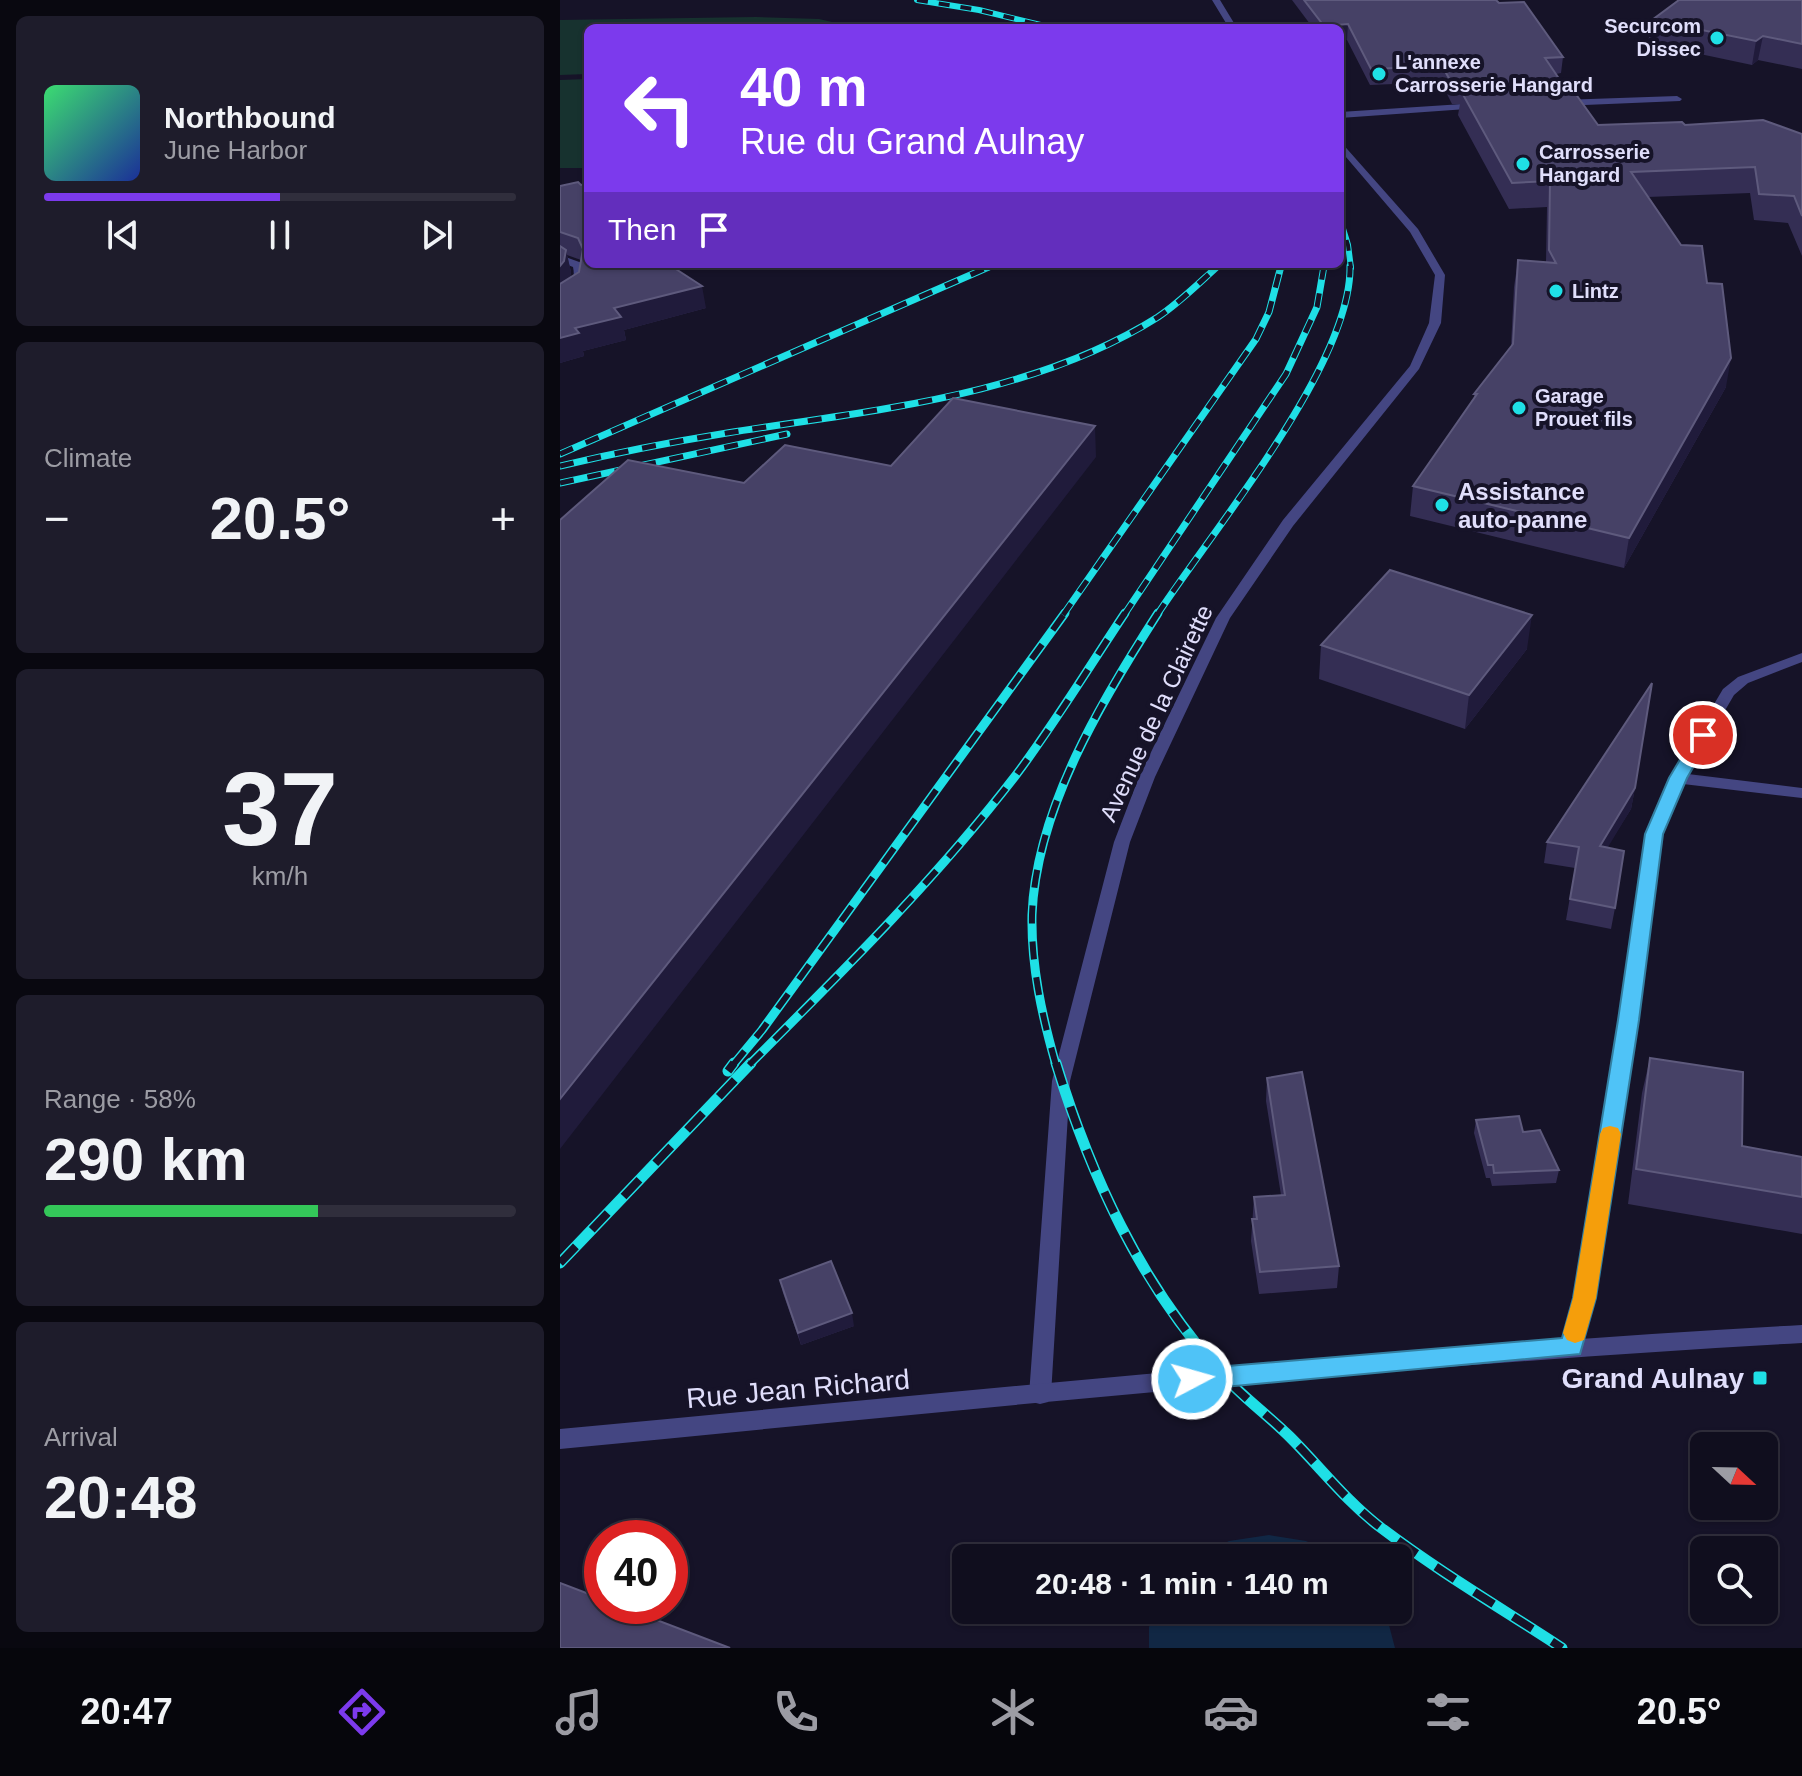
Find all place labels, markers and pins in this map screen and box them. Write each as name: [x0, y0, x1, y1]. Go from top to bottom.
place label: Securcom Dissec: [1604, 15, 1701, 60]
marker: Securcom Dissec: [1708, 29, 1726, 47]
place label: L'annexe Carrosserie Hangard: [1395, 51, 1593, 96]
marker: L'annexe Carrosserie Hangard: [1370, 65, 1388, 83]
place label: Carrosserie Hangard: [1539, 141, 1650, 186]
marker: Carrosserie Hangard: [1514, 155, 1532, 173]
place label: Lintz: [1572, 280, 1619, 302]
marker: Lintz: [1547, 282, 1565, 300]
place label: Garage Prouet fils: [1535, 385, 1633, 430]
marker: Garage Prouet fils: [1510, 399, 1528, 417]
place label: Assistance auto-panne: [1458, 478, 1587, 533]
marker: Assistance auto-panne: [1433, 496, 1451, 514]
pin: [1669, 701, 1737, 769]
place label: Grand Aulnay: [1561, 1363, 1744, 1394]
marker: Grand Aulnay: [1751, 1369, 1769, 1387]

